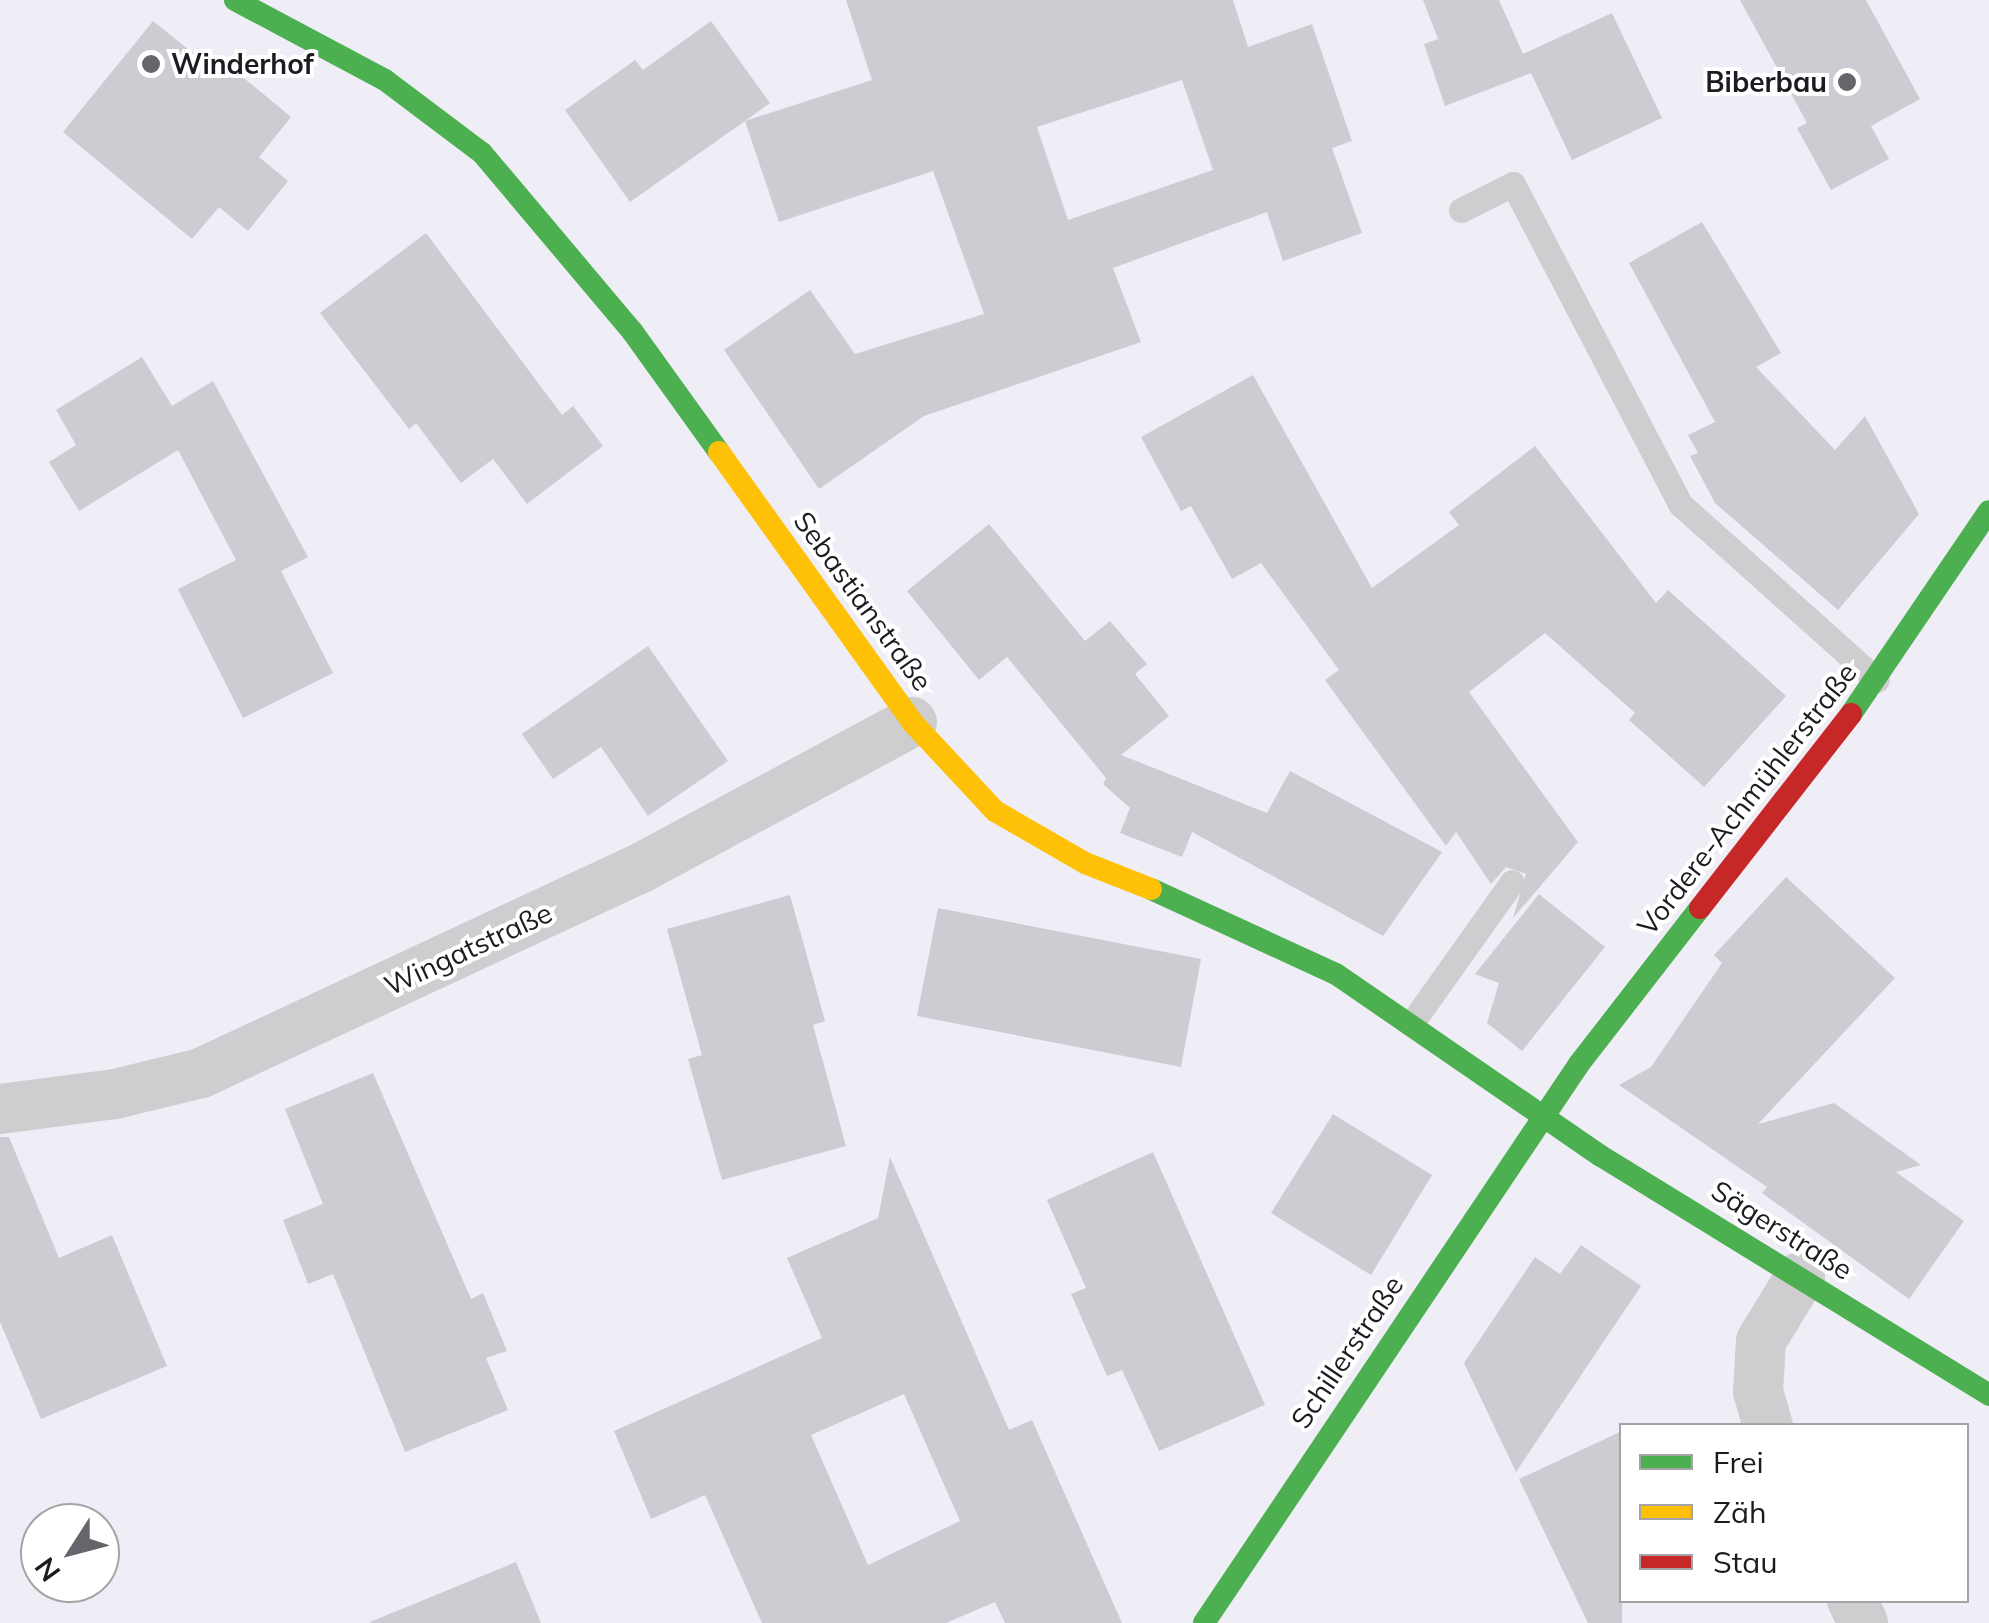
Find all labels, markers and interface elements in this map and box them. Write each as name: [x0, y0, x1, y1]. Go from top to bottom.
place label: Winderhof: [171, 47, 314, 81]
marker: Winderhof: [140, 53, 162, 75]
place label: Biberbau: [1705, 65, 1827, 99]
marker: Biberbau: [1836, 71, 1858, 93]
street label: Sebastianstraße: [787, 505, 939, 697]
street label: Vordere-Achmühlerstraße: [1630, 656, 1864, 942]
street label: Wingatstraße: [379, 896, 557, 1002]
street label: Sägerstraße: [1705, 1173, 1859, 1287]
street label: Schillerstraße: [1284, 1270, 1410, 1434]
legend: [1619, 1423, 1969, 1603]
text: Frei: [1713, 1443, 1764, 1481]
text: Zäh: [1713, 1493, 1766, 1531]
north arrow: [20, 1503, 120, 1603]
text: Stau: [1713, 1543, 1777, 1581]
text: N: [27, 1551, 67, 1589]

